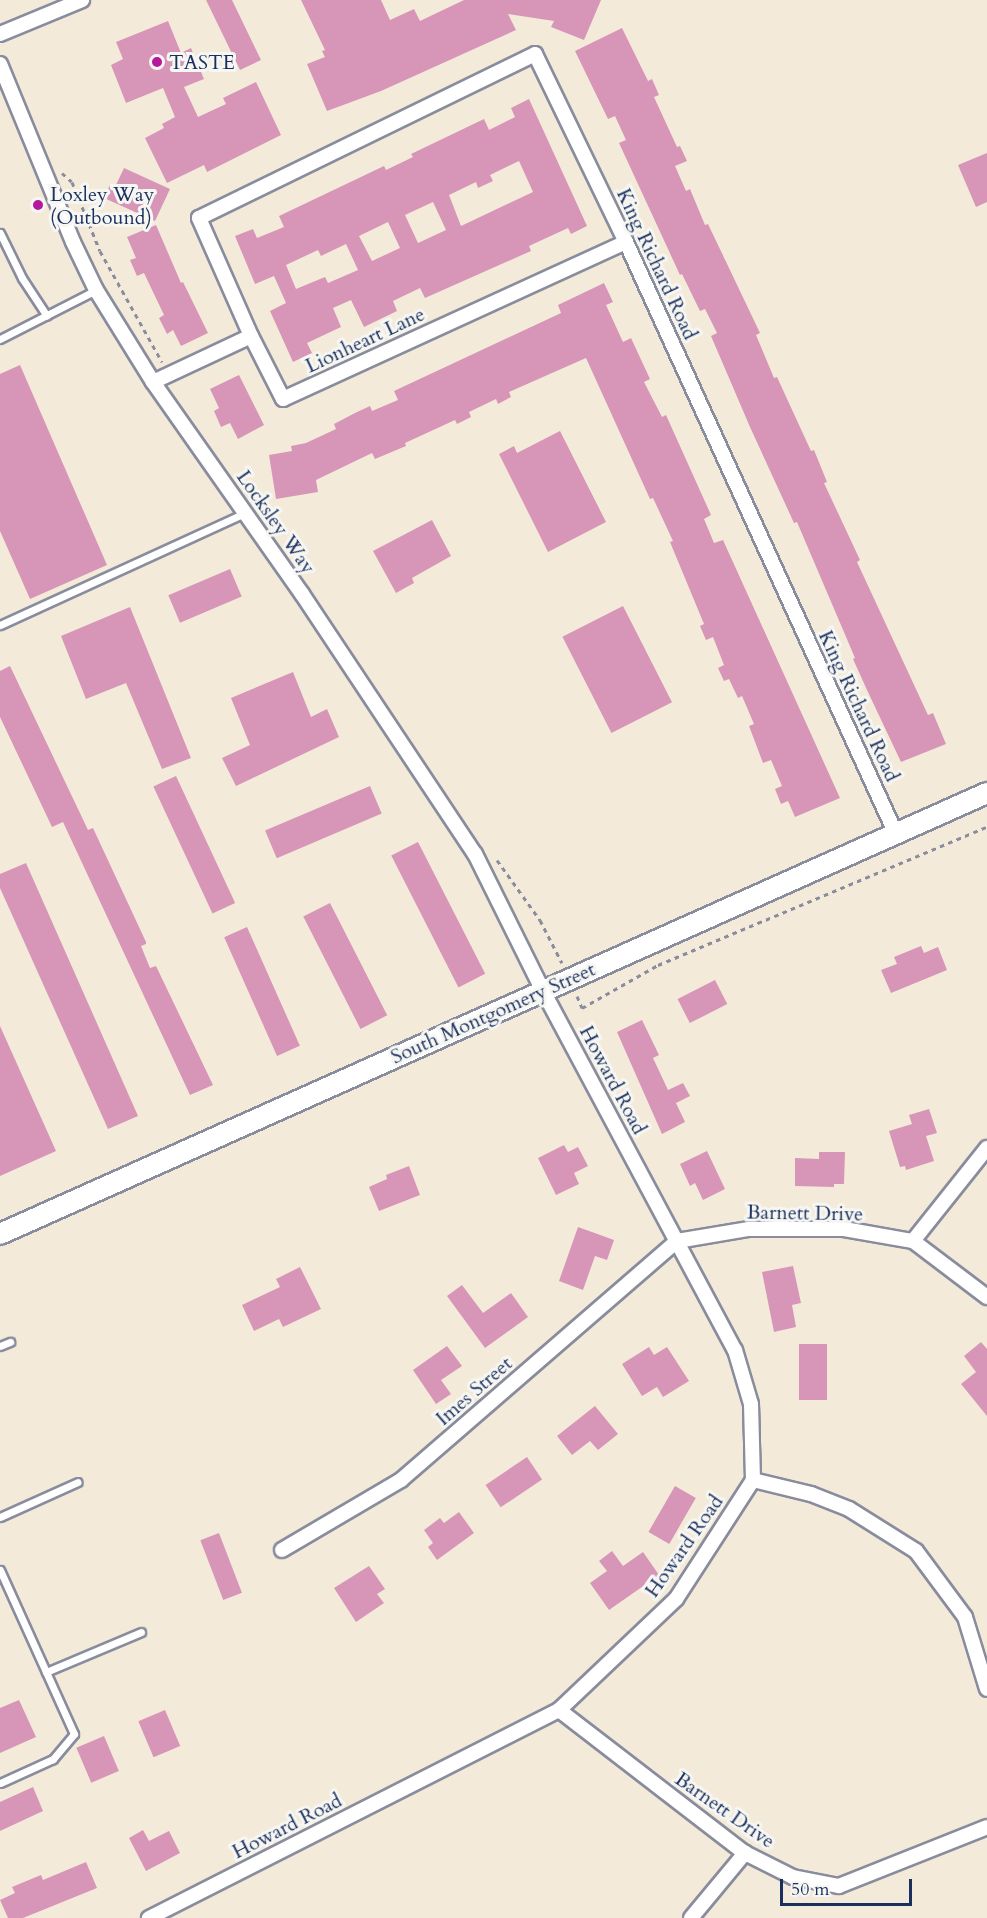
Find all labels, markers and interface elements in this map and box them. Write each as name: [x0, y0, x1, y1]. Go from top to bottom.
place label: TASTE: [169, 50, 235, 74]
marker: TASTE: [150, 55, 164, 69]
place label: Loxley Way (Outbound): [50, 182, 154, 229]
street label: King Richard Road: [611, 185, 703, 343]
marker: Loxley Way (Outbound): [31, 198, 45, 212]
street label: Lionheart Lane: [302, 302, 428, 378]
street label: Locksley Way: [232, 466, 320, 578]
street label: King Richard Road: [813, 627, 905, 785]
street label: South Montgomery Street: [387, 957, 599, 1069]
street label: Howard Road: [574, 1022, 652, 1138]
street label: Barnett Drive: [747, 1200, 863, 1226]
street label: Imes Street: [431, 1351, 517, 1431]
street label: Howard Road: [640, 1490, 728, 1602]
street label: Barnett Drive: [670, 1767, 780, 1853]
street label: Howard Road: [228, 1788, 346, 1864]
scale bar: [783, 1867, 915, 1905]
text: 50 m: [791, 1877, 830, 1902]

